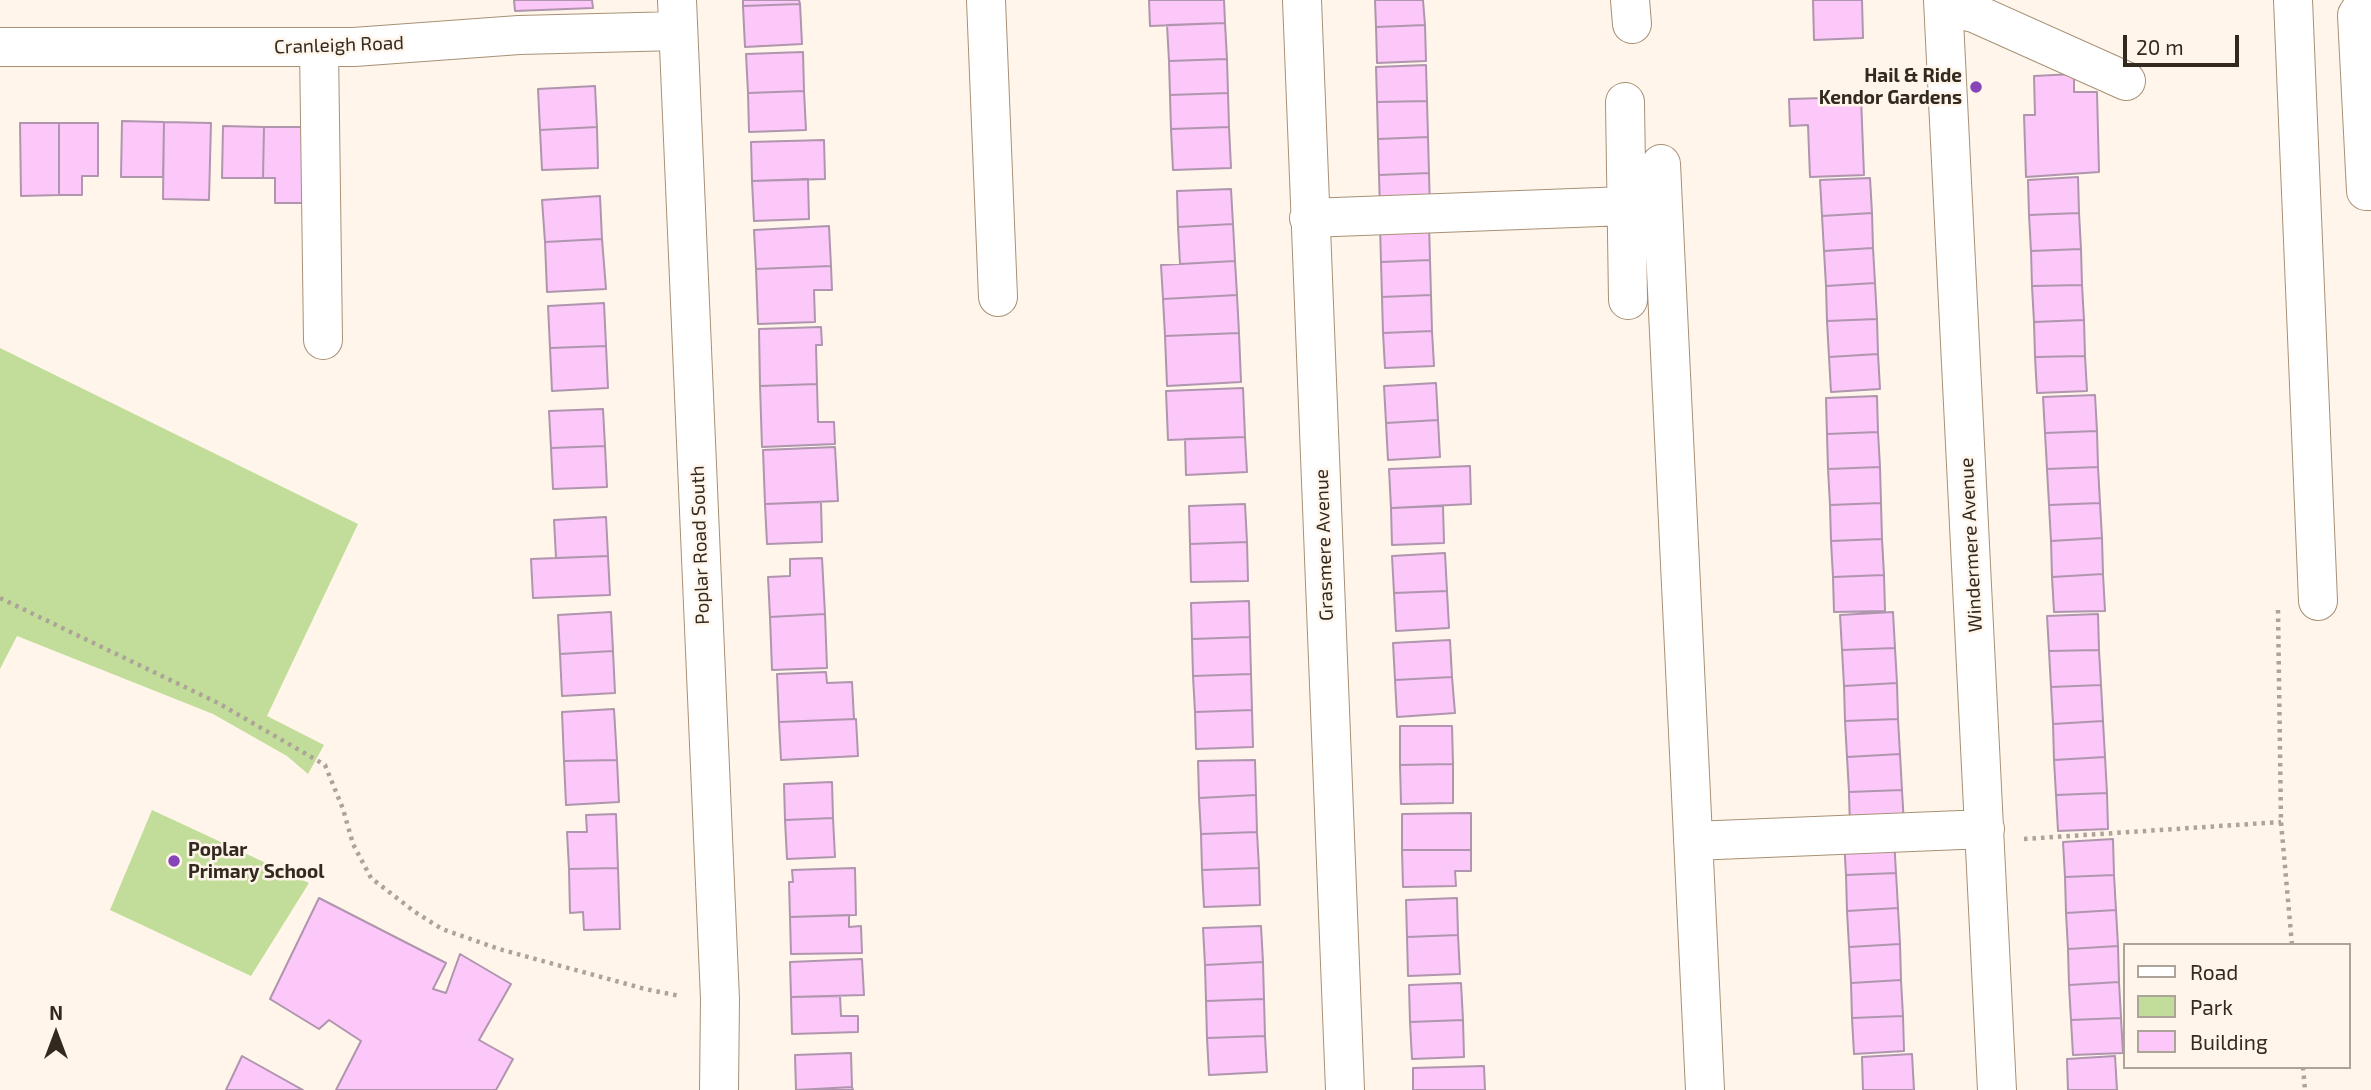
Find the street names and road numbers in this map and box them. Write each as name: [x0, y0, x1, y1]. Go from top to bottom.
street label: Cranleigh Road: [274, 31, 404, 59]
street label: Windermere Avenue: [1955, 457, 1987, 633]
street label: Poplar Road South: [686, 465, 714, 625]
street label: Grasmere Avenue: [1310, 469, 1338, 621]

